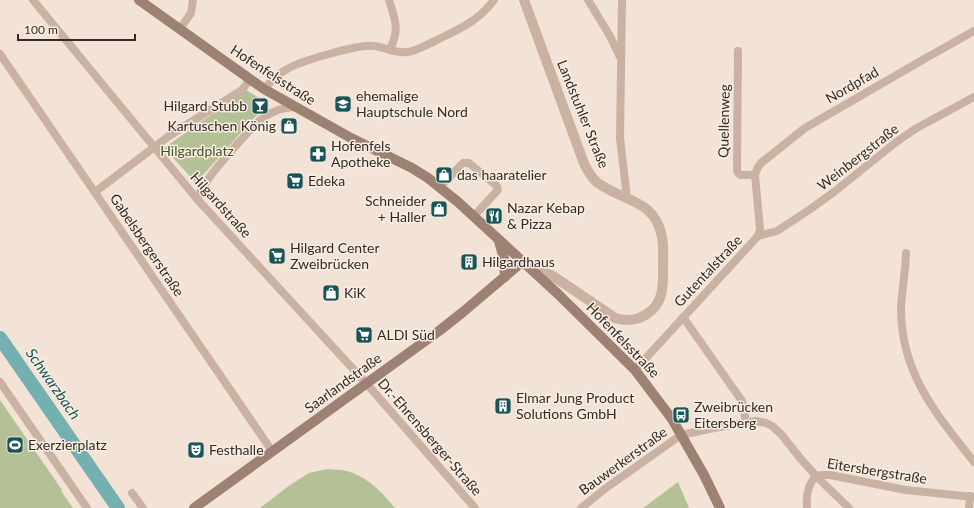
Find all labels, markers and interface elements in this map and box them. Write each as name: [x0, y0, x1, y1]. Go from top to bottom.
scale bar: [18, 16, 135, 42]
text: 100 m: [24, 22, 58, 37]
street label: Hofenfelsstraße: [228, 41, 319, 108]
street label: Landstuhler Straße: [554, 57, 613, 170]
street label: Nordpfad: [822, 63, 881, 107]
street label: Quellenweg: [714, 84, 733, 158]
place label: ehemalige Hauptschule Nord: [356, 87, 468, 120]
school or university icon: ehemalige Hauptschule Nord: [333, 94, 353, 114]
bar icon: Hilgard Stubb: [250, 96, 270, 116]
place label: Hilgard Stubb: [163, 97, 247, 114]
shop icon: Kartuschen König: [279, 116, 299, 136]
place label: Kartuschen König: [167, 117, 276, 134]
street label: Weinbergstraße: [814, 120, 902, 194]
place label: Hofenfels Apotheke: [331, 137, 390, 170]
park label: Hilgardplatz: [160, 142, 234, 159]
pharmacy icon: Hofenfels Apotheke: [308, 144, 328, 164]
shop icon: das haaratelier: [434, 165, 454, 185]
place label: das haaratelier: [457, 166, 547, 183]
street label: Hilgardstraße: [187, 168, 255, 241]
supermarket icon: Edeka: [285, 171, 305, 191]
place label: Edeka: [308, 172, 345, 189]
street label: Gabelsbergerstraße: [107, 190, 188, 299]
place label: Schneider + Haller: [365, 192, 426, 225]
shop icon: Schneider + Haller: [429, 199, 449, 219]
place label: Nazar Kebap & Pizza: [507, 199, 585, 232]
restaurant icon: Nazar Kebap & Pizza: [484, 206, 504, 226]
street label: Gutentalstraße: [670, 231, 745, 310]
place label: Hilgard Center Zweibrücken: [290, 239, 380, 272]
supermarket icon: Hilgard Center Zweibrücken: [267, 246, 287, 266]
building icon: Hilgardhaus: [459, 252, 479, 272]
place label: Hilgardhaus: [482, 253, 555, 270]
shop icon: KiK: [321, 283, 341, 303]
place label: KiK: [344, 284, 367, 301]
street label: Hofenfelsstraße: [583, 299, 664, 381]
supermarket icon: ALDI Süd: [354, 325, 374, 345]
place label: ALDI Süd: [377, 326, 435, 343]
water label: Schwarzbach: [23, 344, 85, 422]
street label: Saarlandstraße: [301, 349, 384, 416]
street label: Dr.-Ehrensberger-Straße: [375, 375, 486, 499]
place label: Elmar Jung Product Solutions GmbH: [516, 389, 634, 422]
building icon: Elmar Jung Product Solutions GmbH: [493, 396, 513, 416]
place label: Zweibrücken Eitersberg: [694, 398, 773, 431]
bus stop icon: Zweibrücken Eitersberg: [671, 405, 691, 425]
street label: Bauwerkerstraße: [575, 423, 670, 498]
sports icon: Exerzierplatz: [5, 435, 25, 455]
place label: Exerzierplatz: [28, 436, 107, 453]
theatre icon: Festhalle: [186, 440, 206, 460]
place label: Festhalle: [209, 441, 264, 458]
street label: Eitersbergstraße: [826, 454, 928, 487]

